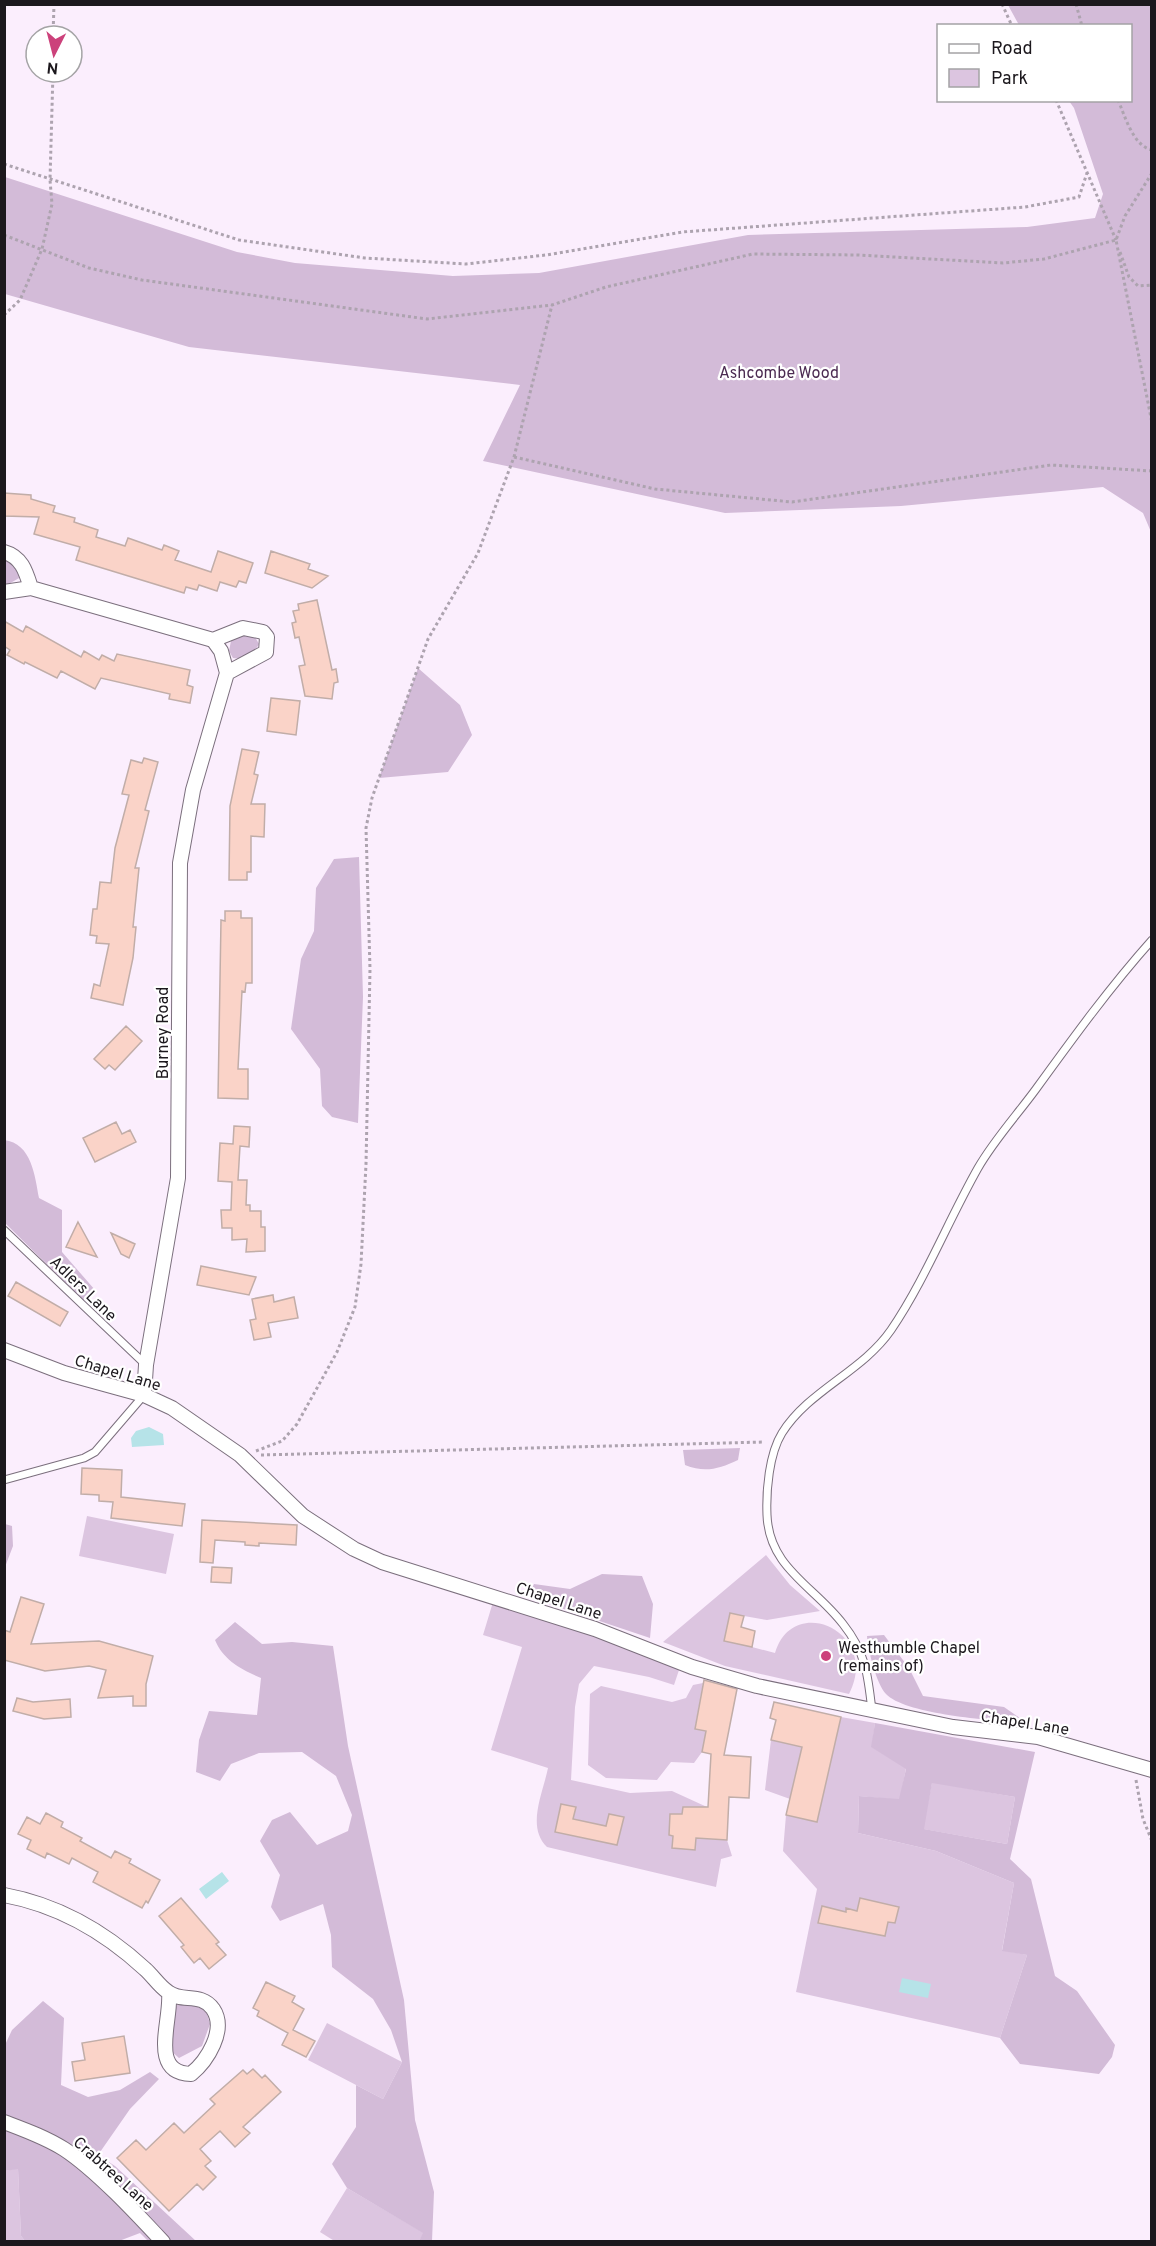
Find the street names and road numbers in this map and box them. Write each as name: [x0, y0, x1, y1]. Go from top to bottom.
street label: Burney Road: [154, 987, 174, 1079]
street label: Adlers Lane: [45, 1253, 120, 1326]
street label: Chapel Lane: [72, 1351, 163, 1397]
street label: Chapel Lane: [513, 1579, 604, 1625]
street label: Chapel Lane: [979, 1707, 1070, 1741]
street label: Crabtree Lane: [68, 2133, 157, 2216]

